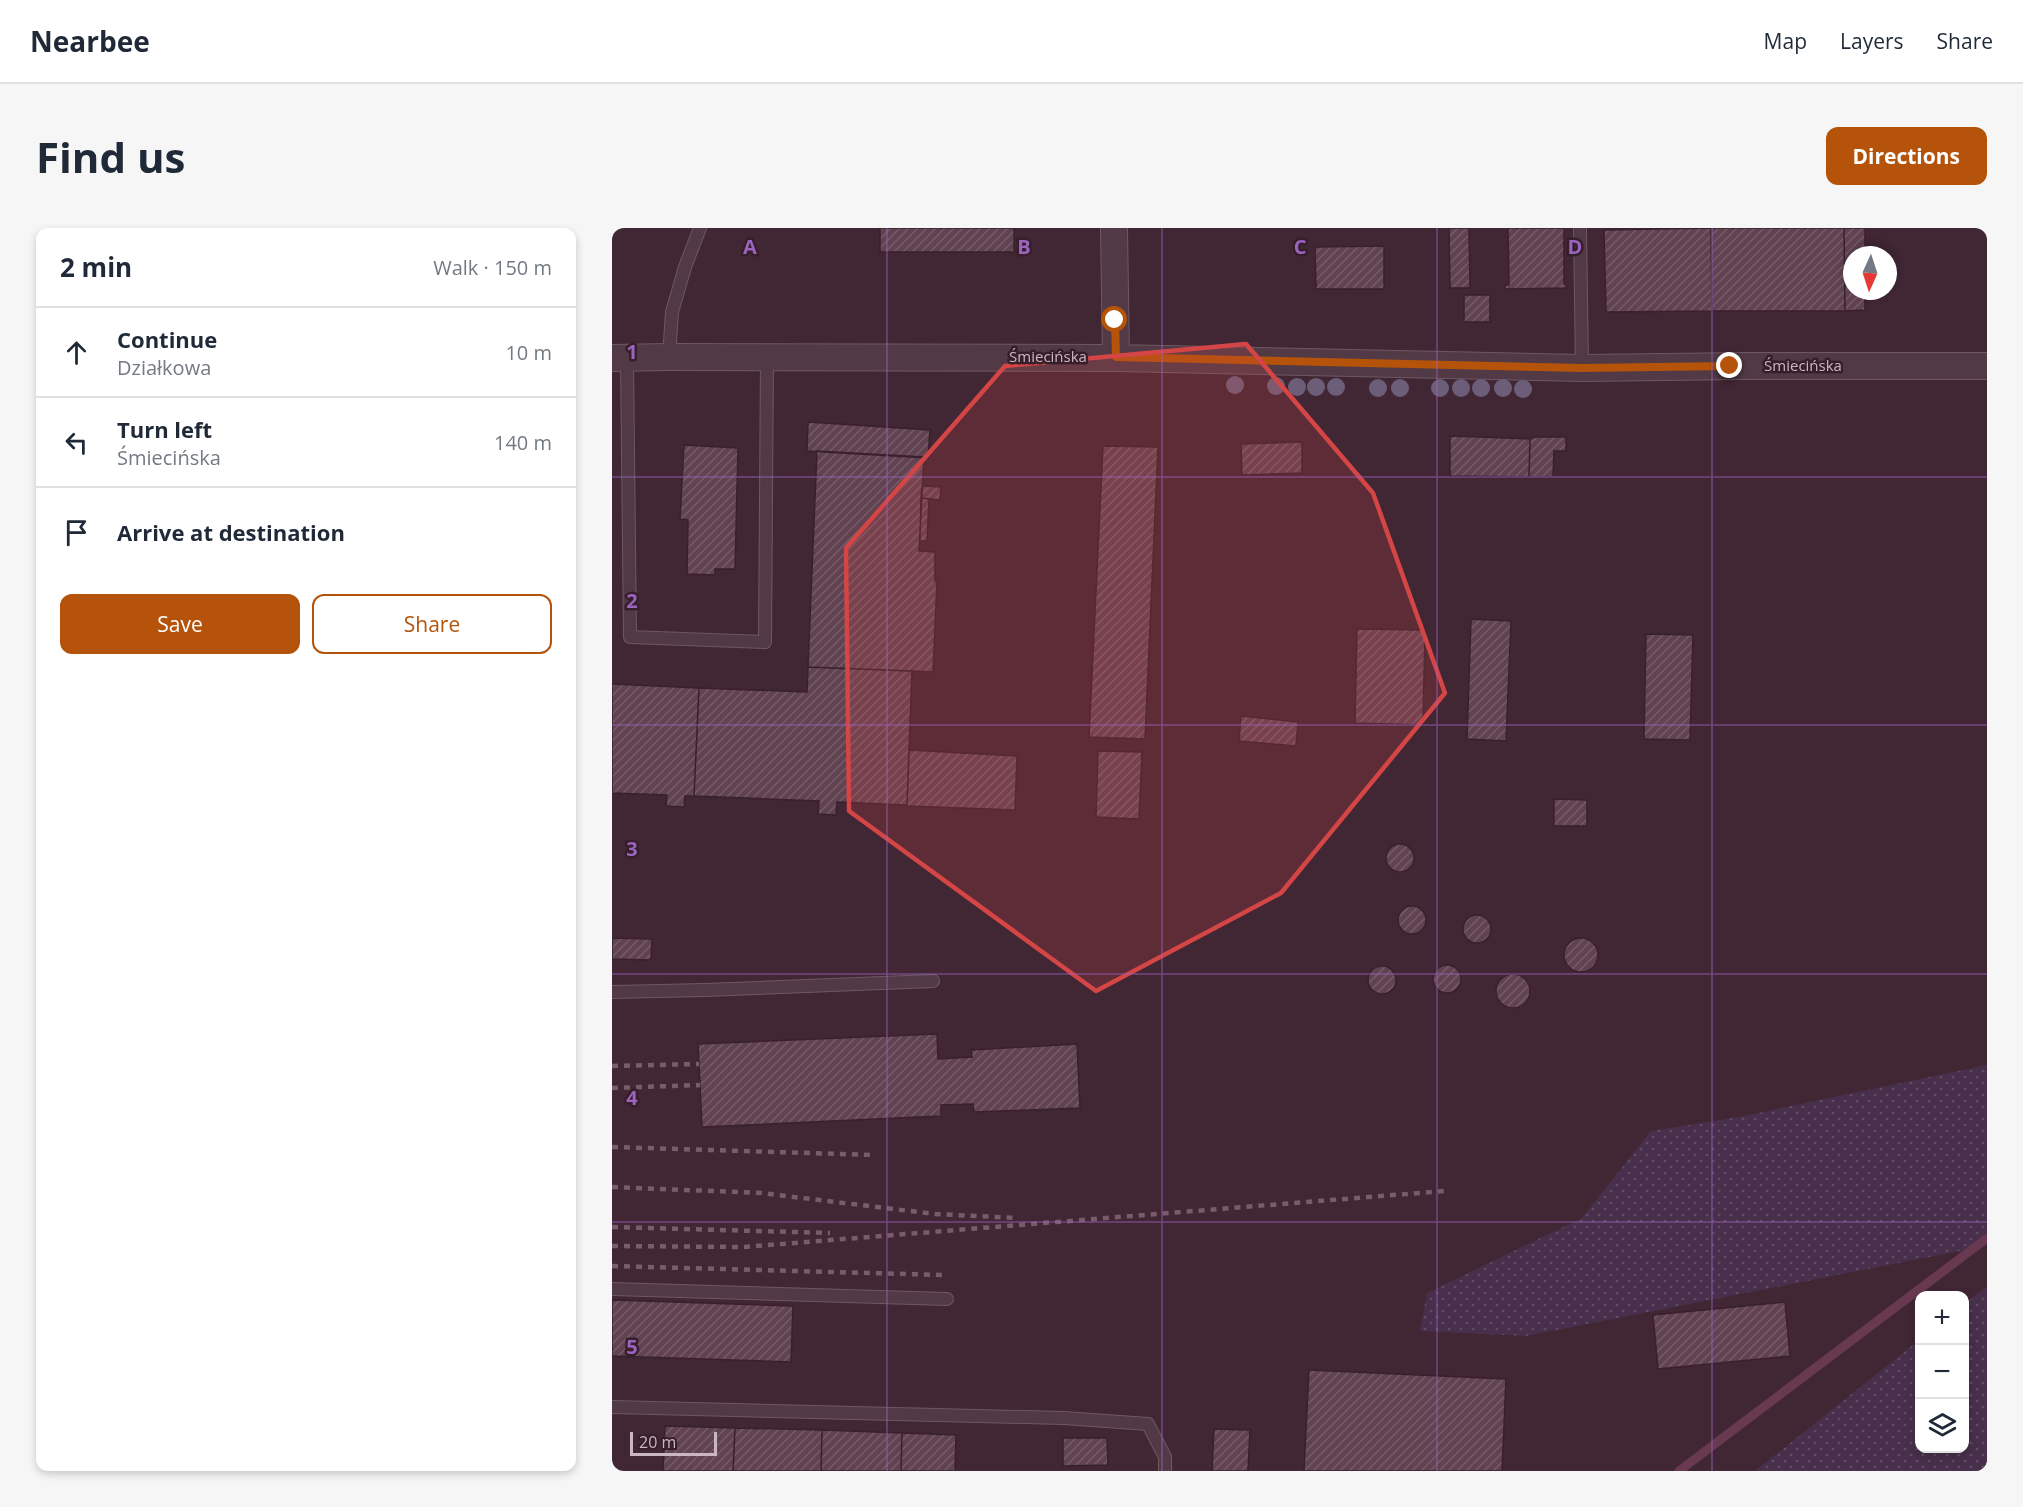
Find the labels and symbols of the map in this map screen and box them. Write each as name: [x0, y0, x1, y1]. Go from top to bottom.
text: A: [743, 233, 757, 260]
text: B: [1017, 233, 1031, 260]
text: C: [1294, 233, 1307, 260]
text: D: [1568, 233, 1582, 260]
north arrow: [1843, 246, 1897, 300]
route start: [1101, 306, 1127, 332]
text: 1: [626, 338, 638, 365]
street label: Śmiecińska: [1009, 346, 1087, 366]
route end: [1716, 352, 1742, 378]
street label: Śmiecińska: [1764, 355, 1842, 375]
text: 2: [626, 587, 638, 614]
text: 3: [626, 835, 638, 862]
text: 4: [626, 1084, 638, 1111]
text: 5: [626, 1333, 638, 1360]
scale bar: [630, 1429, 717, 1456]

